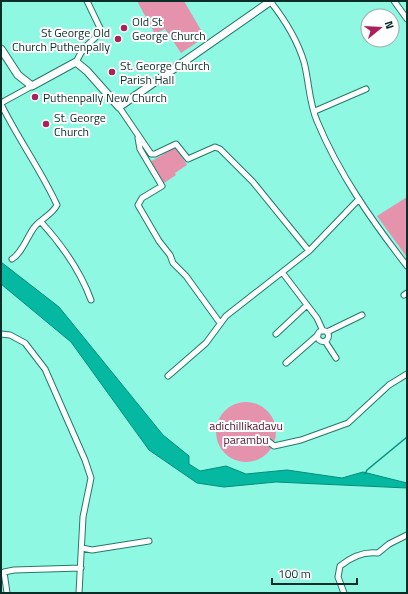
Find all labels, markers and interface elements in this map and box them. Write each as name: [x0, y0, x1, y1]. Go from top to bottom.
north arrow: [360, 8, 400, 48]
place label: Old St George Church: [132, 12, 206, 45]
text: N: [381, 19, 398, 31]
place label: St George Old Church Puthenpally: [12, 23, 110, 56]
marker: Old St George Church: [119, 23, 129, 33]
marker: St George Old Church Puthenpally: [113, 34, 123, 44]
place label: St. George Church Parish Hall: [120, 56, 210, 89]
marker: St. George Church Parish Hall: [107, 67, 117, 77]
place label: Puthenpally New Church: [43, 88, 167, 107]
marker: Puthenpally New Church: [30, 92, 40, 102]
place label: St. George Church: [54, 108, 106, 141]
marker: St. George Church: [41, 119, 51, 129]
park label: adichillikadavu parambu: [209, 416, 283, 449]
scale bar: [272, 560, 357, 586]
text: 100 m: [278, 564, 311, 583]

